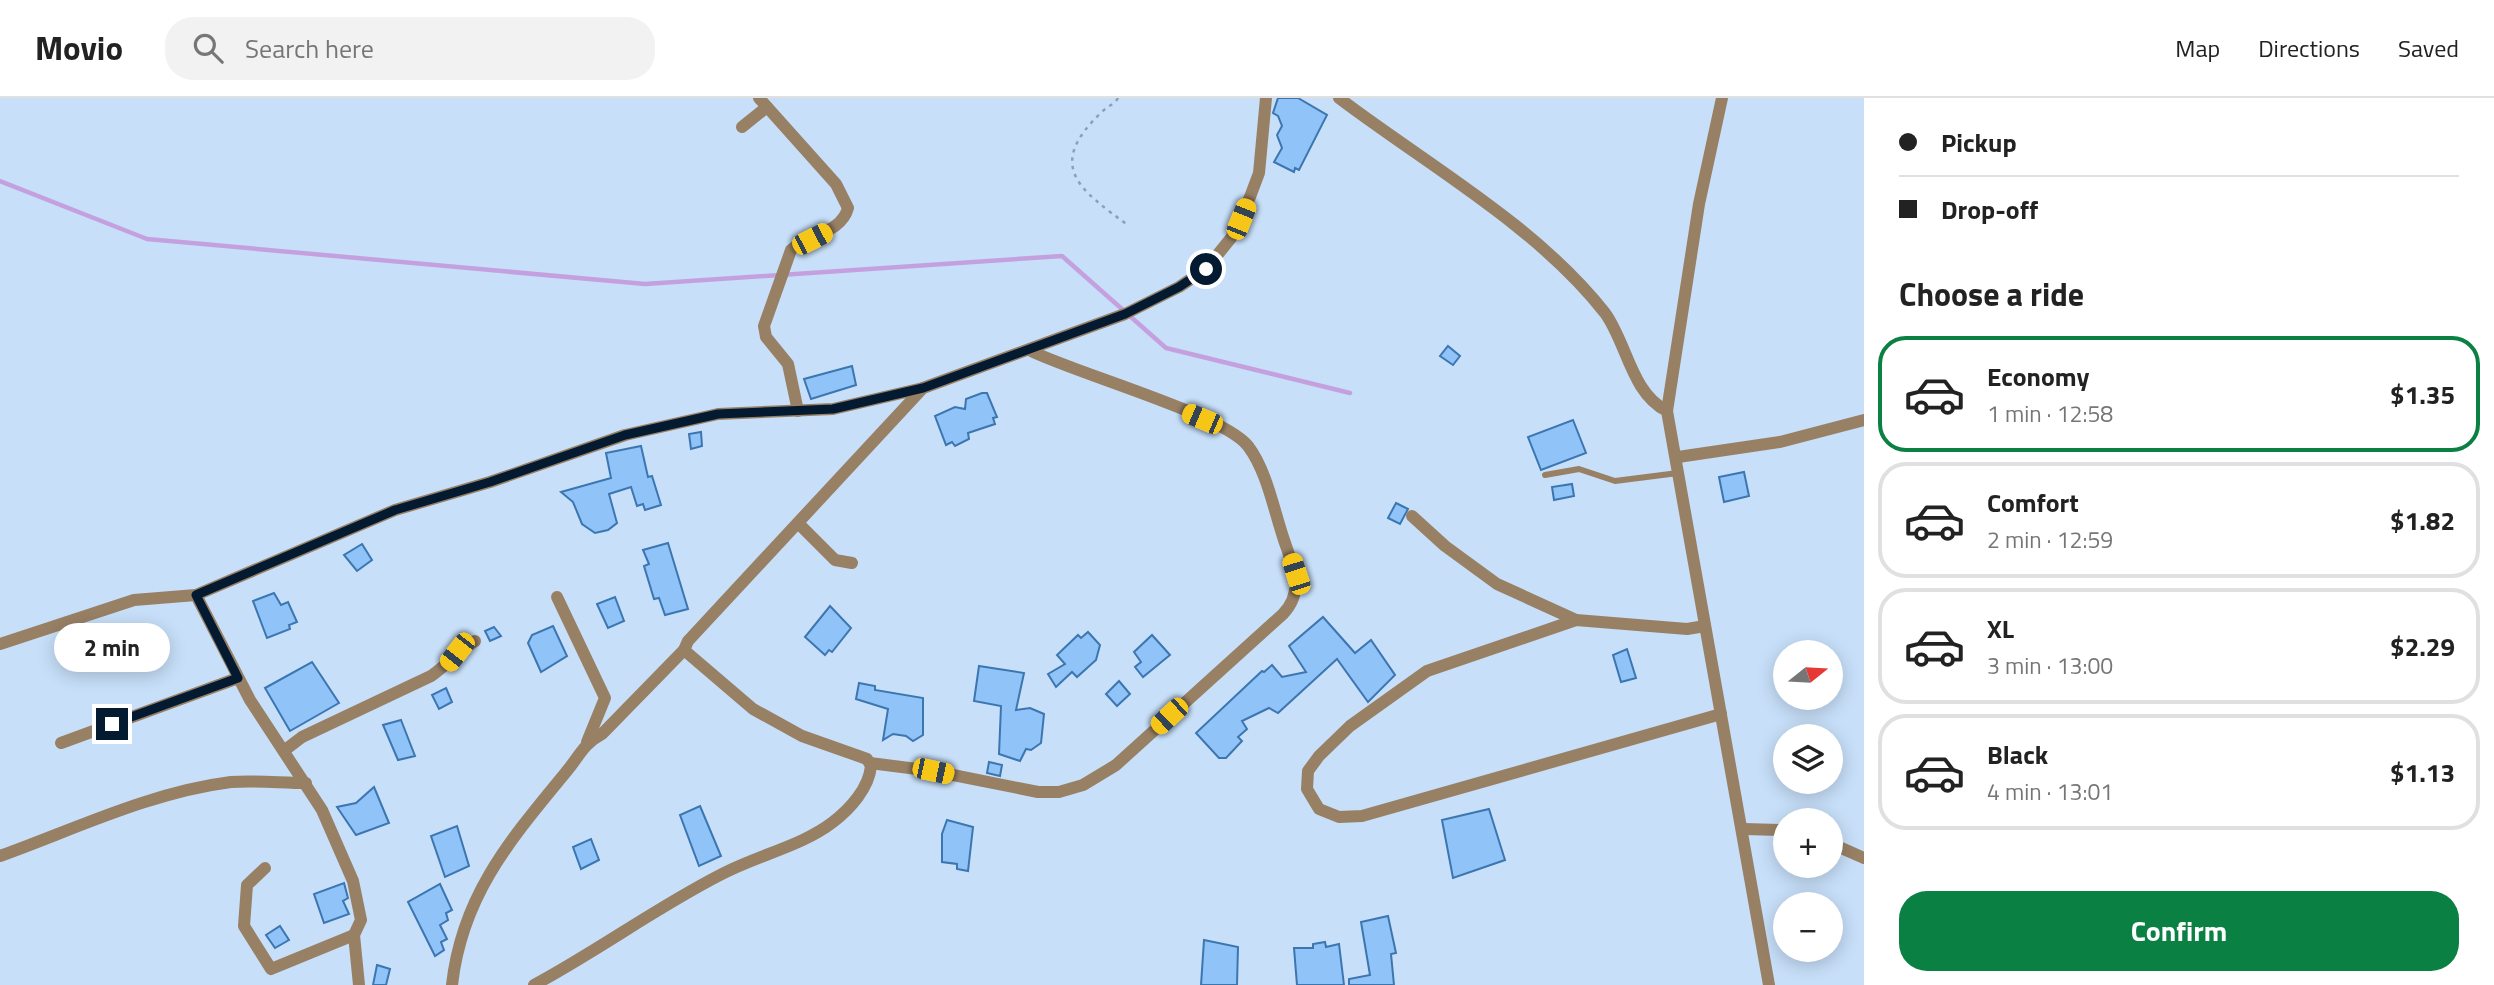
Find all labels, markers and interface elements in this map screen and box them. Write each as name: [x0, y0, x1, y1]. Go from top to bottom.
search box: [165, 17, 655, 80]
text: Movio: [35, 23, 123, 73]
icon: search: [189, 29, 227, 67]
text: Search here: [245, 29, 374, 68]
text: Map: [2175, 30, 2220, 66]
text: Directions: [2258, 30, 2360, 66]
text: Saved: [2398, 30, 2459, 66]
text: Pickup: [1941, 123, 2017, 162]
text: Drop-off: [1941, 190, 2038, 229]
car: [1224, 196, 1259, 242]
car: [789, 220, 836, 258]
route start: [1190, 253, 1222, 285]
text: Choose a ride: [1899, 270, 2084, 318]
text: Economy: [1987, 357, 2089, 396]
icon: car: [1903, 363, 1966, 426]
text: $1.35: [2390, 375, 2455, 414]
text: 1 min · 12:58: [1987, 396, 2113, 431]
car: [1179, 401, 1226, 437]
text: Comfort: [1987, 483, 2079, 522]
icon: car: [1903, 489, 1966, 552]
text: $1.82: [2390, 501, 2455, 540]
text: 2 min · 12:59: [1987, 522, 2113, 557]
car: [1280, 551, 1313, 597]
text: XL: [1987, 609, 2014, 648]
icon: car: [1903, 615, 1966, 678]
callout: 2 min: [54, 622, 170, 672]
text: $2.29: [2390, 627, 2455, 666]
car: [436, 629, 479, 675]
text: 2 min: [84, 630, 140, 665]
north arrow: [1773, 640, 1843, 710]
map controls: [1773, 640, 1843, 962]
text: 3 min · 13:00: [1987, 648, 2113, 683]
car: [1147, 694, 1192, 738]
route end: [96, 708, 128, 740]
button: layers: [1773, 724, 1843, 794]
text: Black: [1987, 735, 2048, 774]
icon: car: [1903, 741, 1966, 804]
text: $1.13: [2390, 753, 2455, 792]
car: [911, 756, 956, 786]
text: 4 min · 13:01: [1987, 774, 2113, 809]
button: +: [1773, 808, 1843, 878]
button: Confirm: [1899, 891, 2459, 971]
button: −: [1773, 892, 1843, 962]

